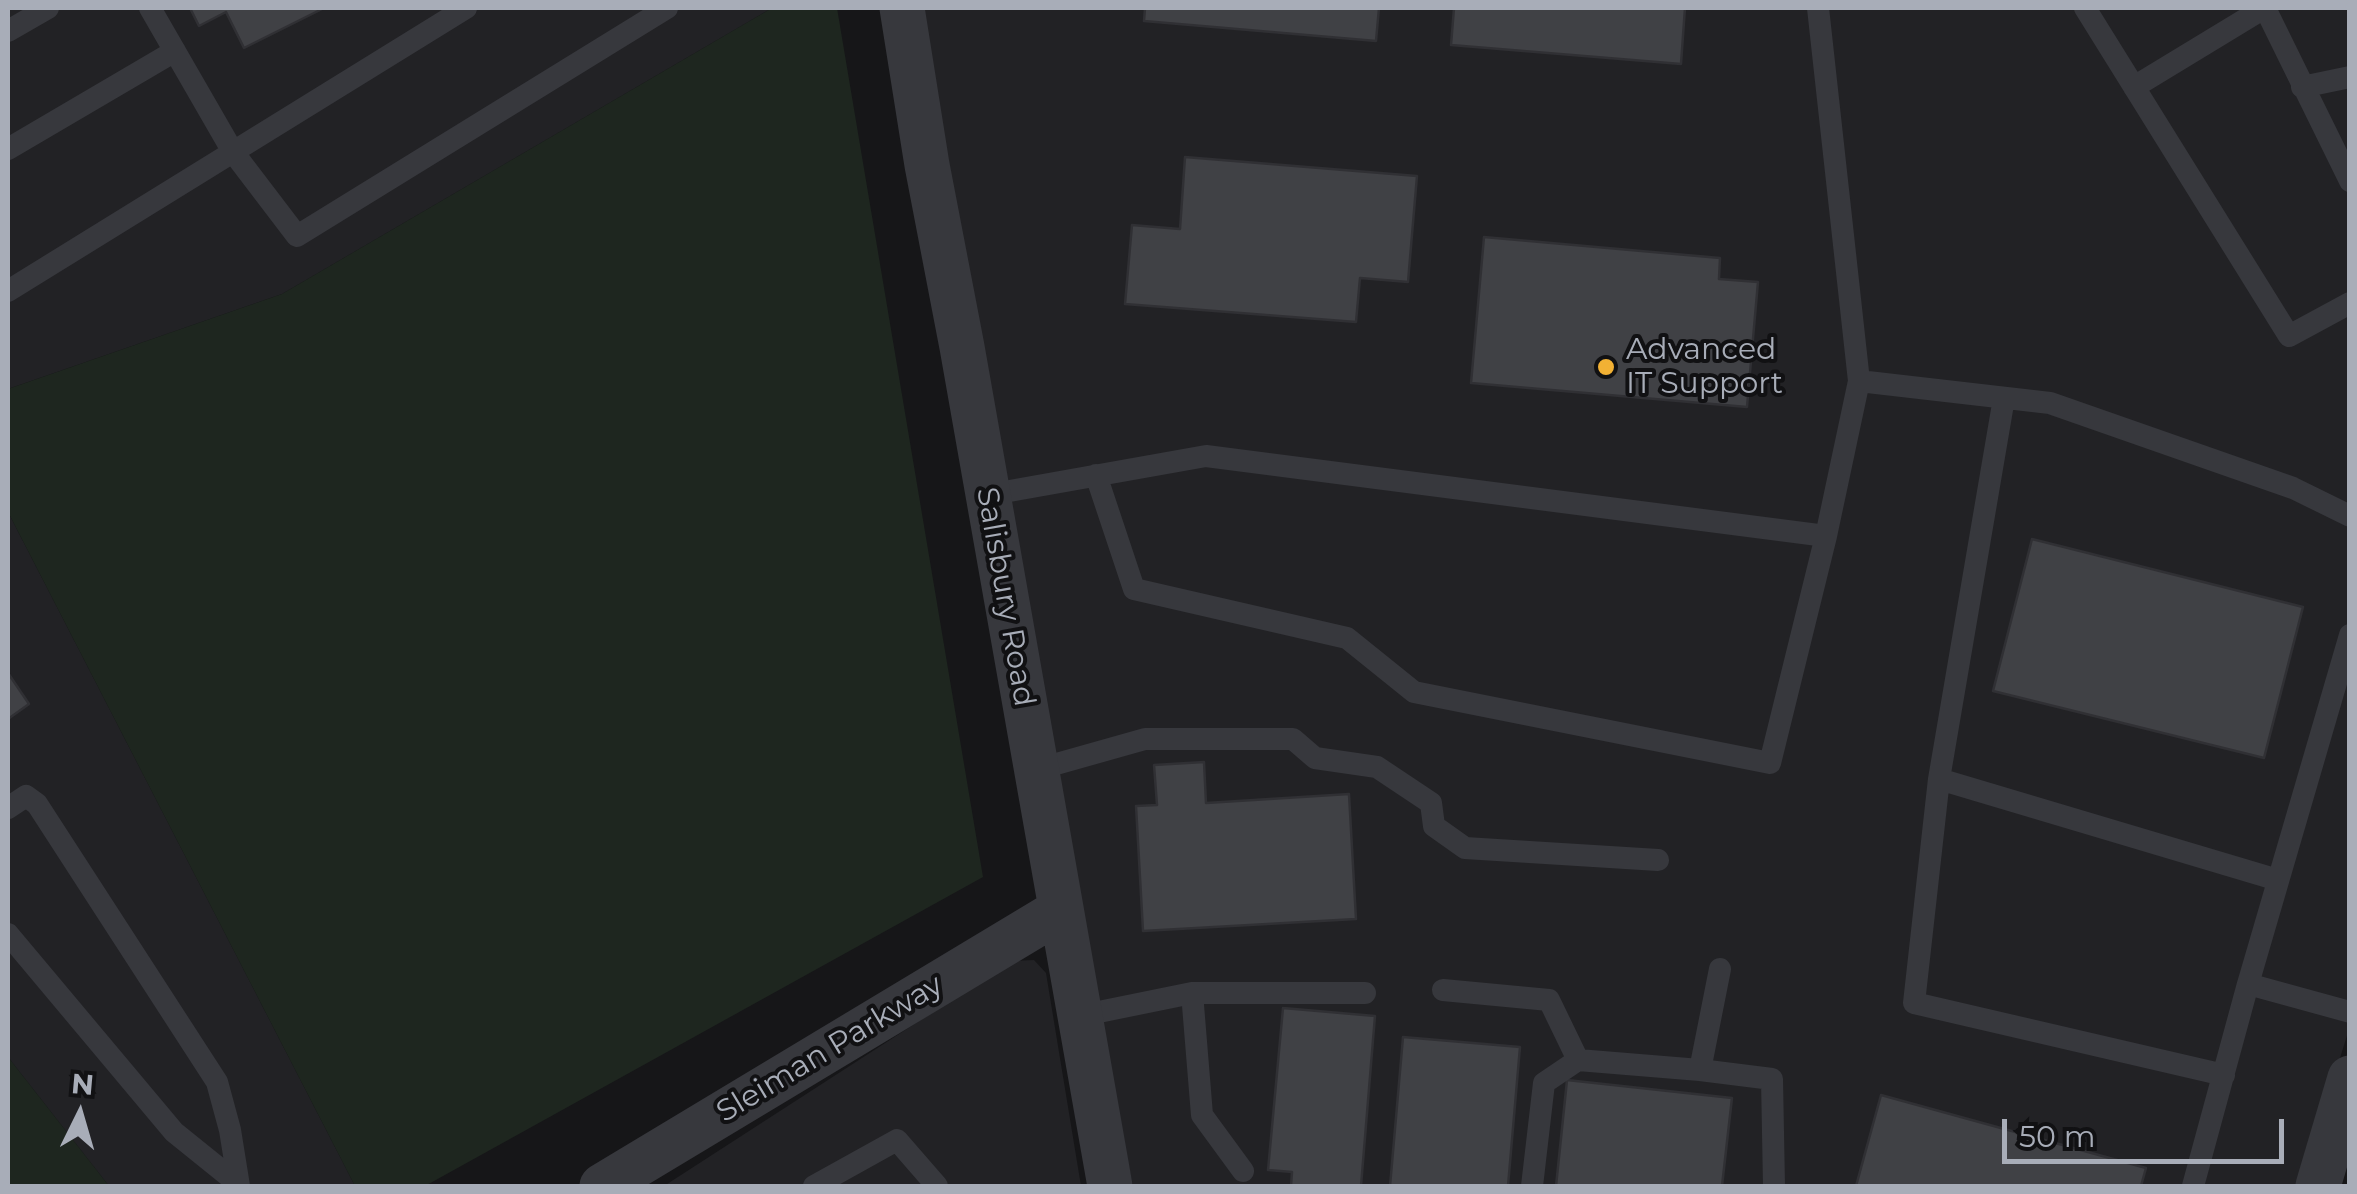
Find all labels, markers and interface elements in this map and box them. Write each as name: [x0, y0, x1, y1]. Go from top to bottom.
place label: Advanced IT Support: [1626, 332, 1783, 402]
marker: Advanced IT Support: [1595, 356, 1617, 378]
street label: Salisbury Road: [968, 485, 1042, 709]
street label: Sleiman Parkway: [710, 967, 950, 1131]
north arrow: [30, 1064, 130, 1164]
text: N: [70, 1066, 95, 1102]
scale bar: [2007, 1099, 2290, 1161]
text: 50 m: [2019, 1118, 2096, 1155]

